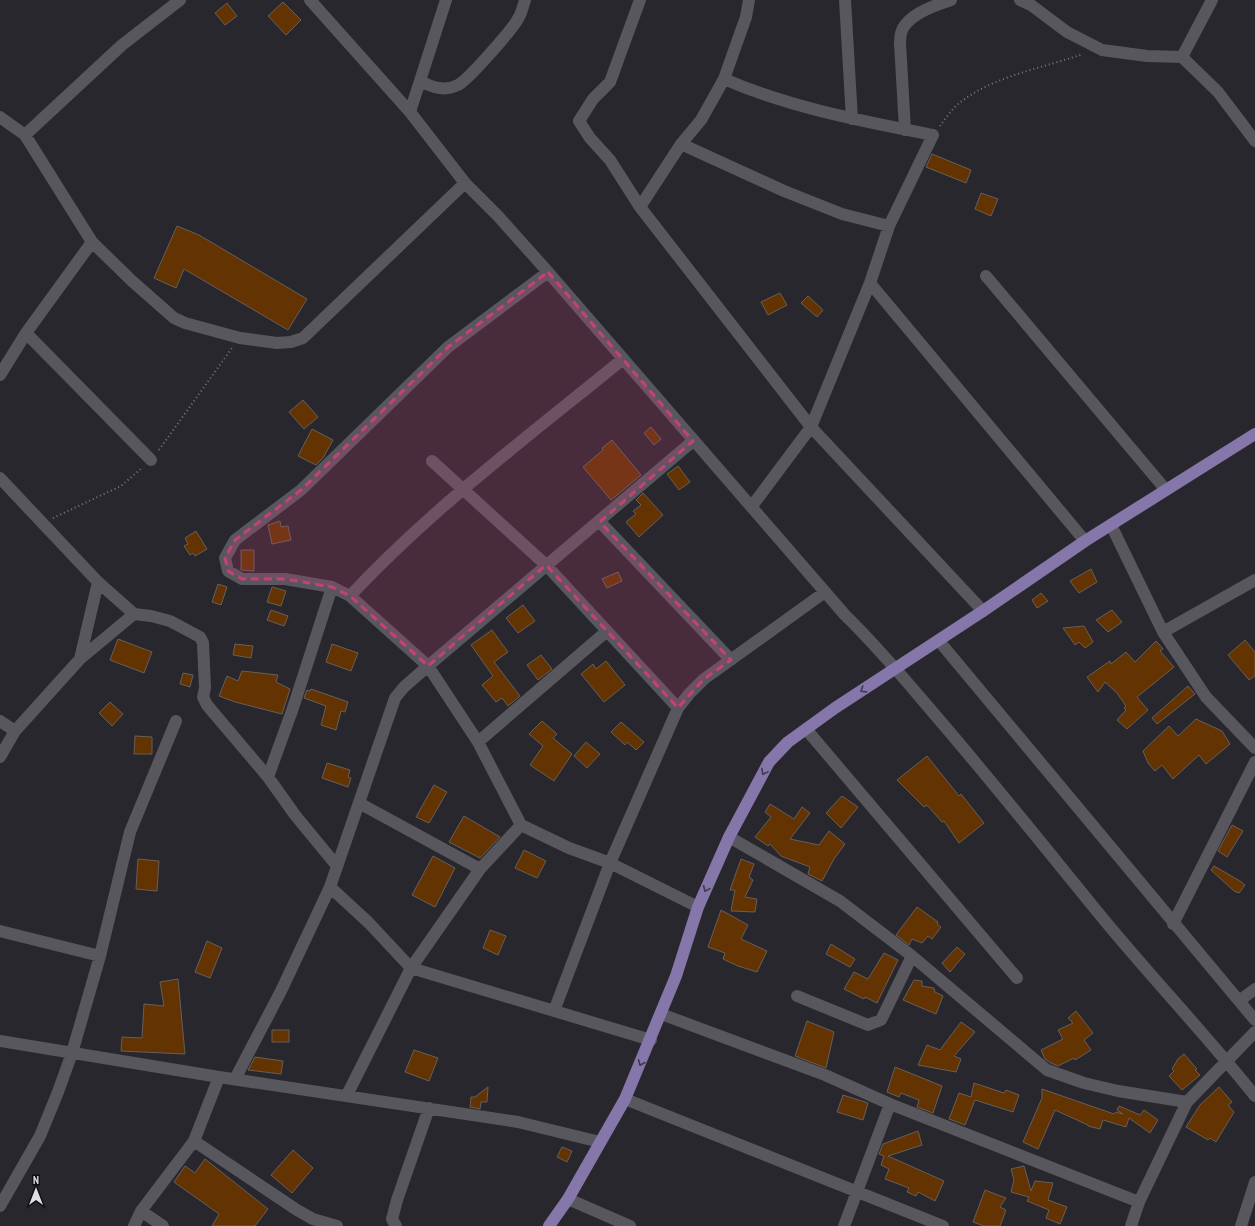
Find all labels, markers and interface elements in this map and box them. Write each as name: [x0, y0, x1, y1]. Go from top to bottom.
one-way arrow: [860, 686, 867, 693]
one-way arrow: [761, 768, 769, 776]
one-way arrow: [703, 884, 711, 892]
one-way arrow: [637, 1059, 645, 1066]
north arrow: [16, 1170, 56, 1210]
text: N: [33, 1173, 39, 1187]

